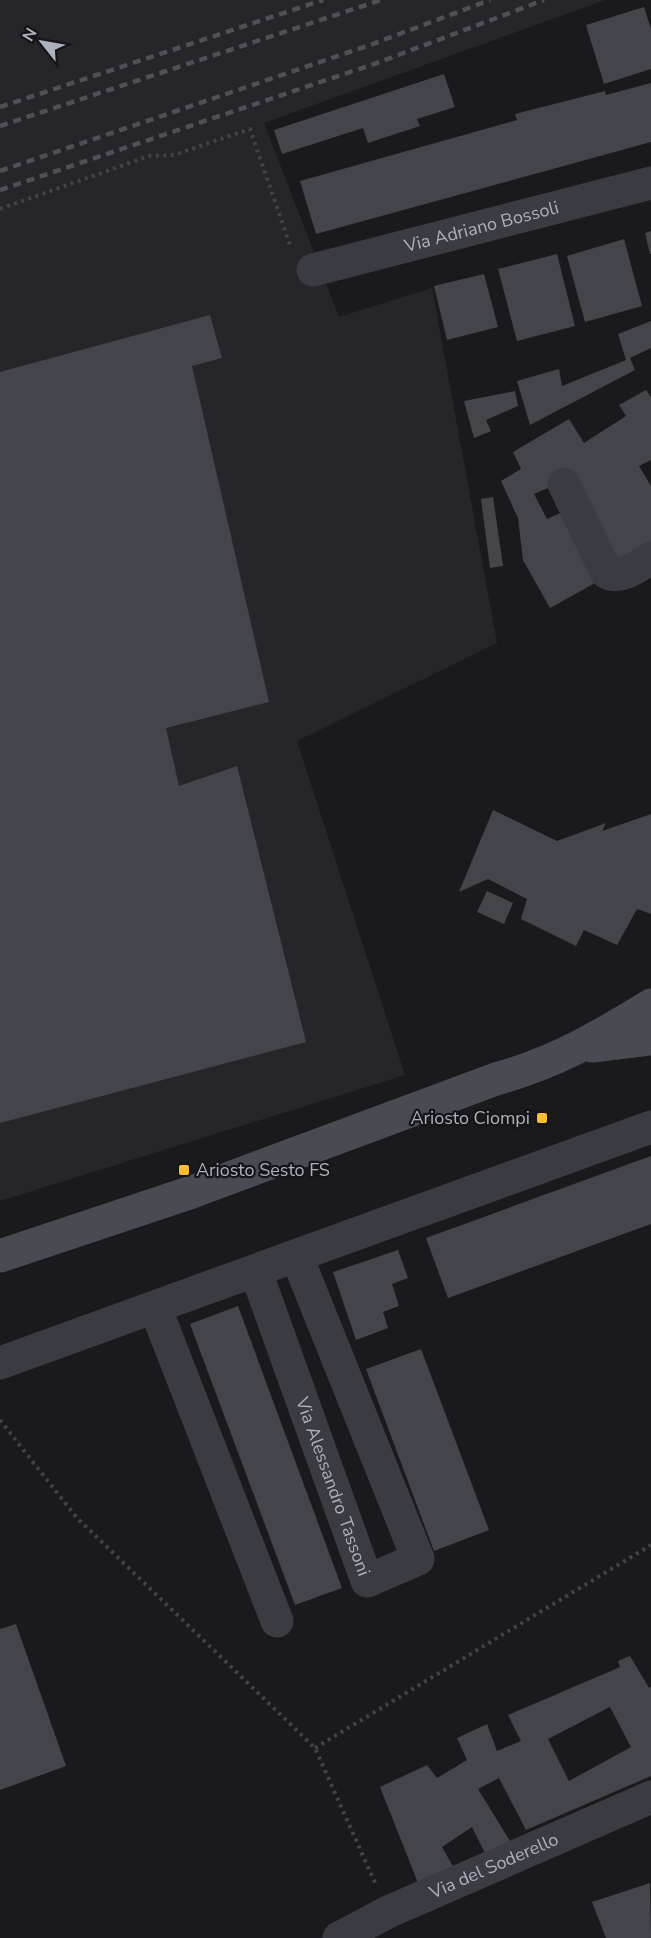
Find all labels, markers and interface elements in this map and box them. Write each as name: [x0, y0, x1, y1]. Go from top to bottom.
north arrow: [12, 12, 72, 72]
text: N: [17, 24, 43, 46]
street label: Via Adriano Bossoli: [401, 195, 561, 258]
place label: Ariosto Ciompi: [410, 1106, 530, 1130]
marker: Ariosto Ciompi: [535, 1111, 549, 1125]
place label: Ariosto Sesto FS: [196, 1158, 330, 1182]
marker: Ariosto Sesto FS: [177, 1163, 191, 1177]
street label: Via Alessandro Tassoni: [290, 1393, 376, 1579]
street label: Via del Soderello: [425, 1827, 562, 1905]

